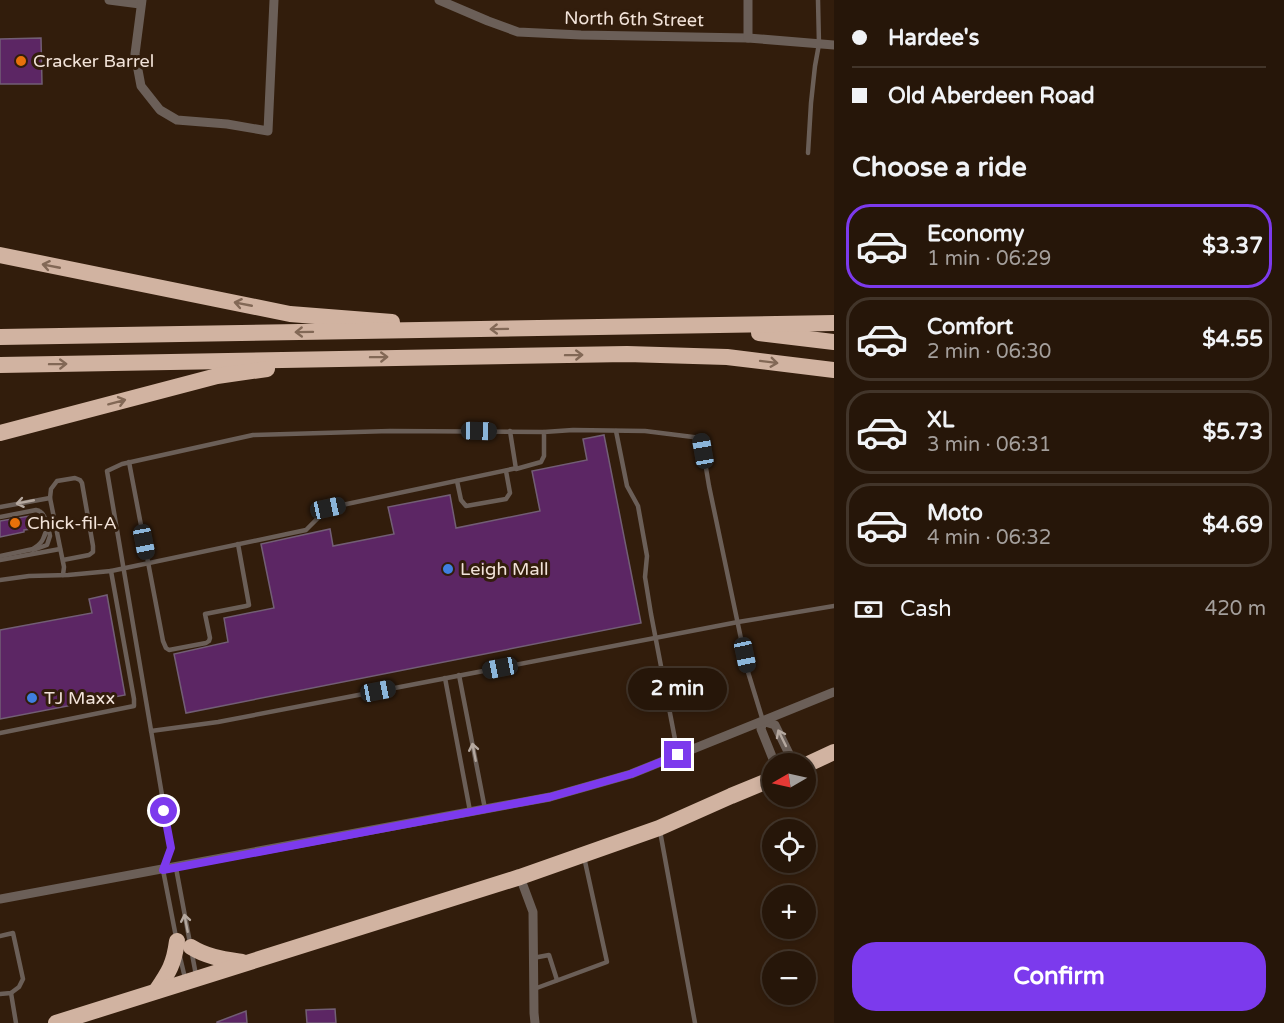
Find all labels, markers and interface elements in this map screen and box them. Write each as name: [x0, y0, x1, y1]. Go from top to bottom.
street label: North 6th Street: [564, 7, 704, 31]
text: Hardee's: [888, 25, 979, 51]
place label: Cracker Barrel: [33, 50, 154, 72]
marker: Cracker Barrel: [14, 54, 28, 68]
text: Old Aberdeen Road: [888, 83, 1095, 109]
text: Choose a ride: [852, 151, 1027, 184]
icon: car: [855, 219, 909, 273]
text: Economy: [927, 221, 1024, 247]
text: $3.37: [1202, 233, 1263, 259]
text: 1 min · 06:29: [927, 247, 1051, 271]
one-way arrow: [42, 260, 62, 271]
one-way arrow: [233, 298, 253, 309]
icon: car: [855, 312, 909, 366]
text: Comfort: [927, 314, 1013, 340]
one-way arrow: [490, 323, 510, 335]
one-way arrow: [295, 326, 315, 338]
text: $4.55: [1202, 326, 1263, 352]
text: 2 min · 06:30: [927, 340, 1051, 364]
one-way arrow: [564, 349, 584, 360]
one-way arrow: [369, 352, 389, 363]
one-way arrow: [759, 357, 779, 368]
one-way arrow: [48, 358, 68, 369]
one-way arrow: [108, 396, 127, 407]
icon: car: [855, 405, 909, 459]
text: XL: [927, 407, 954, 433]
text: $5.73: [1203, 419, 1263, 445]
car: [461, 422, 497, 440]
car: [691, 432, 715, 470]
text: 3 min · 06:31: [927, 433, 1051, 457]
car: [309, 495, 347, 521]
one-way arrow: [15, 497, 35, 508]
icon: car: [855, 498, 909, 552]
text: Moto: [927, 500, 983, 526]
place label: Chick-fil-A: [27, 512, 117, 534]
text: $4.69: [1202, 512, 1263, 538]
marker: Chick-fil-A: [8, 516, 22, 530]
car: [132, 523, 156, 561]
text: 4 min · 06:32: [927, 526, 1051, 550]
place label: Leigh Mall: [460, 558, 549, 580]
marker: Leigh Mall: [441, 562, 455, 576]
icon: cash: [852, 593, 885, 626]
text: Cash: [900, 596, 952, 622]
text: 420 m: [1205, 597, 1266, 621]
car: [732, 636, 758, 674]
car: [481, 656, 519, 680]
callout: 2 min: [628, 668, 728, 710]
text: 2 min: [651, 677, 704, 701]
car: [359, 679, 397, 703]
place label: TJ Maxx: [44, 687, 115, 709]
marker: TJ Maxx: [25, 691, 39, 705]
one-way arrow: [775, 730, 787, 748]
route end: [664, 741, 691, 768]
one-way arrow: [468, 743, 479, 762]
north arrow: [762, 753, 816, 807]
map controls: [762, 753, 816, 1005]
route start: [150, 797, 177, 824]
button: locate: [762, 819, 816, 873]
button: +: [762, 885, 816, 939]
one-way arrow: [180, 913, 191, 933]
button: Confirm: [852, 942, 1266, 1011]
button: −: [762, 951, 816, 1005]

